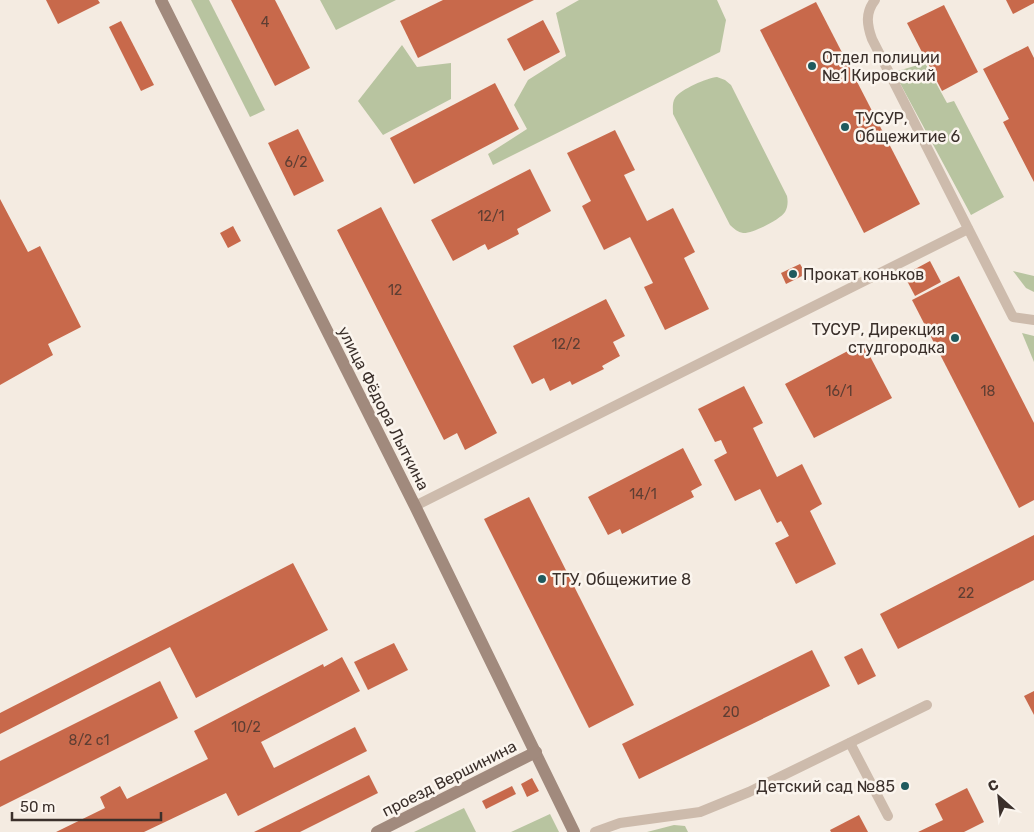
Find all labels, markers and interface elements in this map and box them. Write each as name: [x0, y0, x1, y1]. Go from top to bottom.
house number: 4: [261, 14, 270, 31]
place label: Отдел полиции №1 Кировский: [822, 48, 940, 85]
marker: Отдел полиции №1 Кировский: [806, 60, 818, 72]
place label: ТУСУР, Общежитие 6: [855, 109, 960, 146]
marker: ТУСУР, Общежитие 6: [839, 121, 851, 133]
house number: 6/2: [284, 154, 308, 171]
house number: 12/1: [478, 208, 504, 225]
place label: Прокат коньков: [803, 265, 924, 284]
marker: Прокат коньков: [787, 268, 799, 280]
house number: 12: [388, 282, 402, 299]
place label: ТУСУР, Дирекция студгородка: [812, 320, 945, 357]
street label: улица Фёдора Лыткина: [334, 323, 433, 493]
marker: ТУСУР, Дирекция студгородка: [949, 332, 961, 344]
house number: 12/2: [552, 336, 580, 353]
house number: 16/1: [825, 383, 853, 400]
house number: 18: [981, 383, 996, 400]
house number: 14/1: [629, 486, 657, 503]
place label: ТГУ, Общежитие 8: [552, 570, 691, 589]
marker: ТГУ, Общежитие 8: [536, 573, 548, 585]
house number: 22: [958, 585, 974, 602]
house number: 20: [722, 704, 740, 721]
house number: 10/2: [231, 719, 261, 736]
house number: 8/2 с1: [69, 732, 109, 749]
street label: проезд Вершинина: [379, 736, 520, 821]
north arrow: [974, 772, 1024, 822]
text: С: [985, 776, 1002, 796]
place label: Детский сад №85: [756, 777, 895, 796]
marker: Детский сад №85: [899, 780, 911, 792]
scale bar: [12, 790, 161, 822]
text: 50 m: [20, 798, 55, 816]

